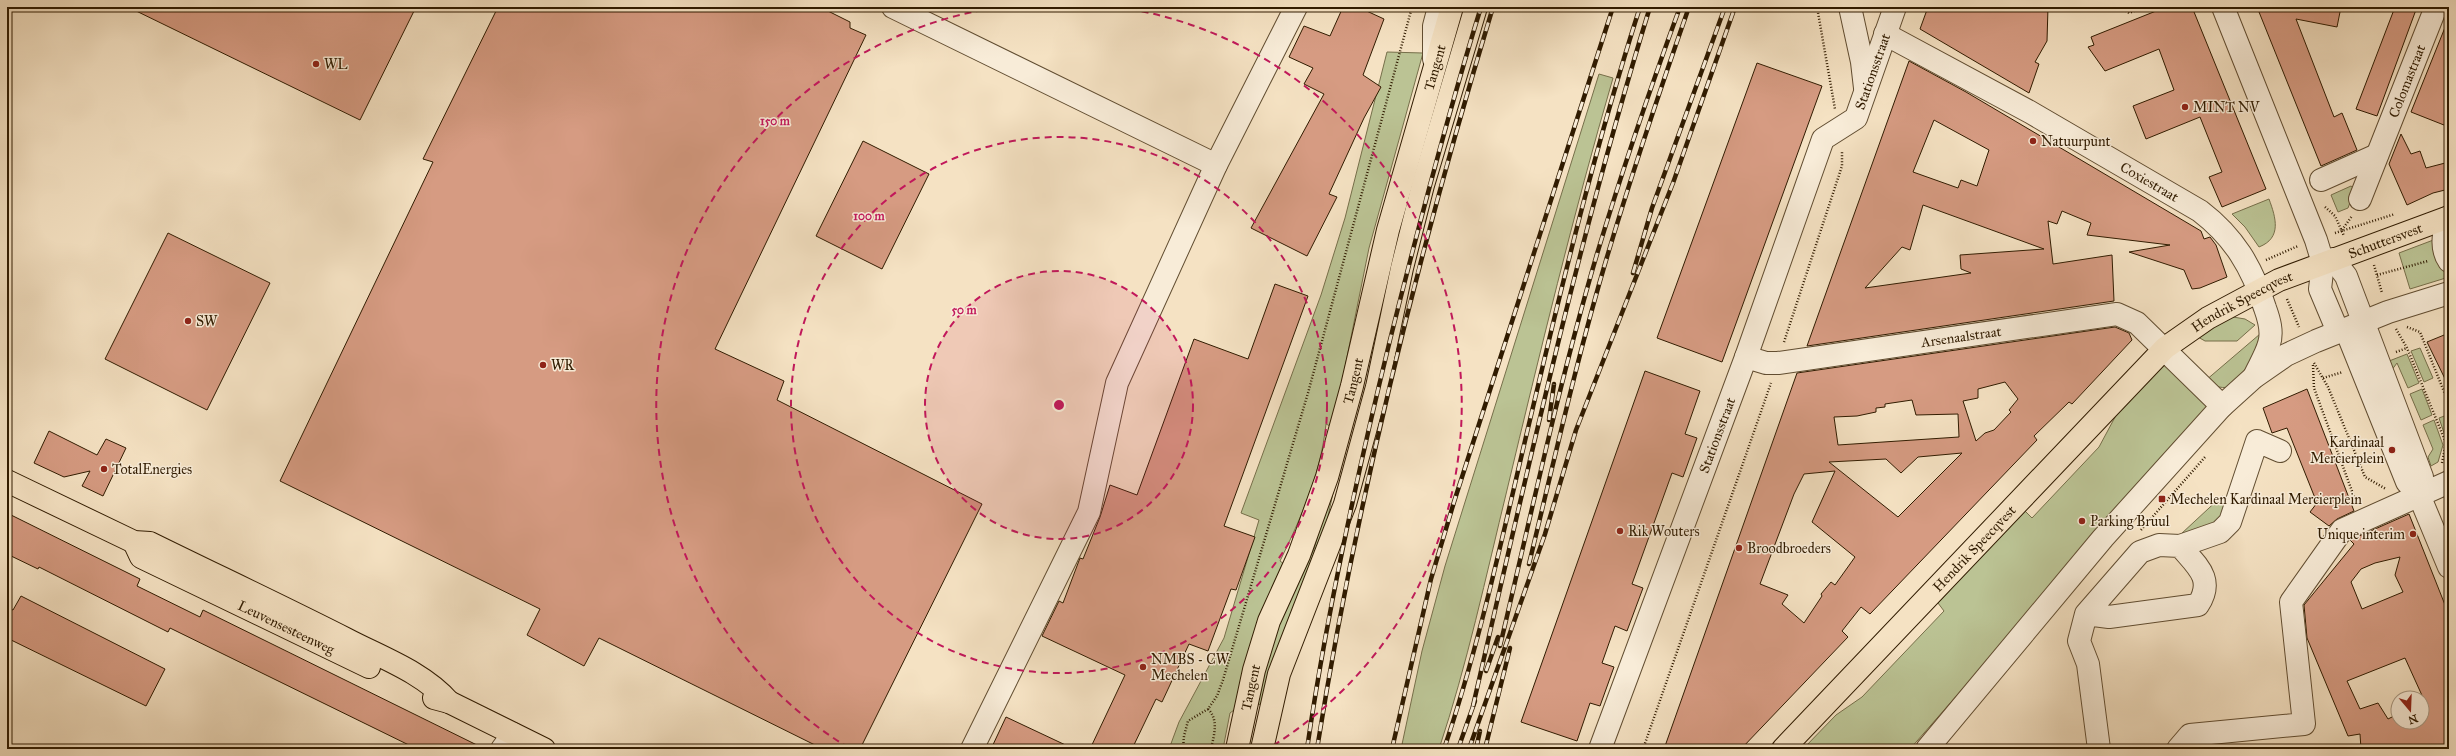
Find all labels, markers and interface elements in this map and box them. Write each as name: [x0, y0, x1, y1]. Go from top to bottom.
street label: Stationsstraat: [1851, 31, 1894, 112]
street label: Tangent: [1420, 42, 1449, 92]
street label: Colomastraat: [2385, 42, 2429, 120]
place label: WL: [324, 56, 348, 73]
marker: WL: [311, 59, 321, 69]
place label: MINT NV: [2193, 99, 2261, 116]
marker: MINT NV: [2180, 102, 2190, 112]
text: 150 m: [760, 114, 791, 128]
place label: Natuurpunt: [2041, 133, 2111, 150]
marker: Natuurpunt: [2028, 136, 2038, 146]
street label: Coxiestraat: [2117, 158, 2182, 205]
text: 100 m: [853, 209, 886, 223]
street label: Schuttersvest: [2346, 219, 2425, 262]
street label: Hendrik Speecqvest: [2188, 267, 2295, 336]
text: 50 m: [951, 303, 978, 317]
place label: SW: [196, 313, 218, 330]
marker: SW: [183, 316, 193, 326]
street label: Arsenaalstraat: [1919, 322, 2003, 351]
street label: Tangent: [1339, 356, 1367, 406]
place label: WR: [551, 357, 575, 374]
marker: WR: [538, 360, 548, 370]
street label: Stationsstraat: [1695, 395, 1739, 475]
centre of rings: [1052, 398, 1066, 412]
place label: Kardinaal Mercierplein: [2310, 434, 2384, 467]
marker: Kardinaal Mercierplein: [2387, 445, 2397, 455]
place label: TotalEnergies: [112, 461, 192, 478]
marker: TotalEnergies: [99, 464, 109, 474]
place label: Mechelen Kardinaal Mercierplein: [2170, 491, 2362, 508]
marker: Mechelen Kardinaal Mercierplein: [2157, 494, 2167, 504]
street label: Hendrik Speecqvest: [1929, 502, 2019, 595]
place label: Parking Bruul: [2090, 513, 2170, 530]
marker: Parking Bruul: [2077, 516, 2087, 526]
place label: Rik Wouters: [1628, 523, 1700, 540]
marker: Rik Wouters: [1615, 526, 1625, 536]
place label: Unique interim: [2317, 526, 2405, 544]
marker: Unique interim: [2408, 529, 2418, 539]
place label: Broodbroeders: [1747, 540, 1831, 557]
marker: Broodbroeders: [1734, 543, 1744, 553]
street label: Leuvensesteenweg: [235, 597, 338, 658]
place label: NMBS - CW Mechelen: [1151, 651, 1230, 684]
marker: NMBS - CW Mechelen: [1138, 662, 1148, 672]
street label: Tangent: [1237, 662, 1264, 712]
north arrow: [2390, 690, 2430, 730]
text: N: [2406, 711, 2420, 727]

